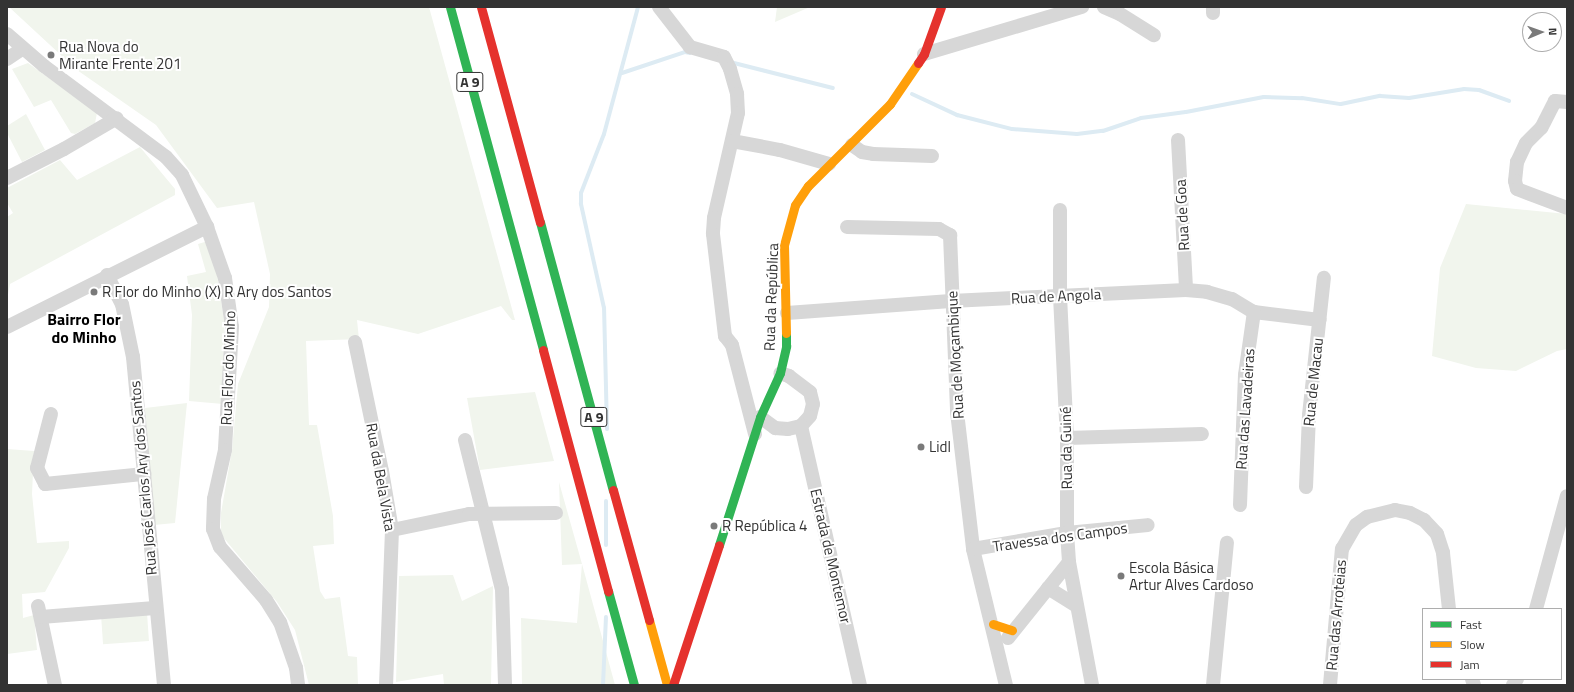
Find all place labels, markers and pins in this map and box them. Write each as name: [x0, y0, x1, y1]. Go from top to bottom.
place label: Rua Nova do Mirante Frente 201: [59, 37, 181, 72]
marker: Rua Nova do Mirante Frente 201: [46, 50, 56, 60]
place label: R Flor do Minho (X) R Ary dos Santos: [102, 283, 331, 301]
marker: R Flor do Minho (X) R Ary dos Santos: [89, 287, 99, 297]
place label: Lidl: [929, 438, 951, 456]
marker: Lidl: [916, 442, 926, 452]
place label: R República 4: [722, 517, 807, 535]
marker: R República 4: [709, 521, 719, 531]
place label: Escola Básica Artur Alves Cardoso: [1129, 558, 1254, 593]
marker: Escola Básica Artur Alves Cardoso: [1116, 571, 1126, 581]

